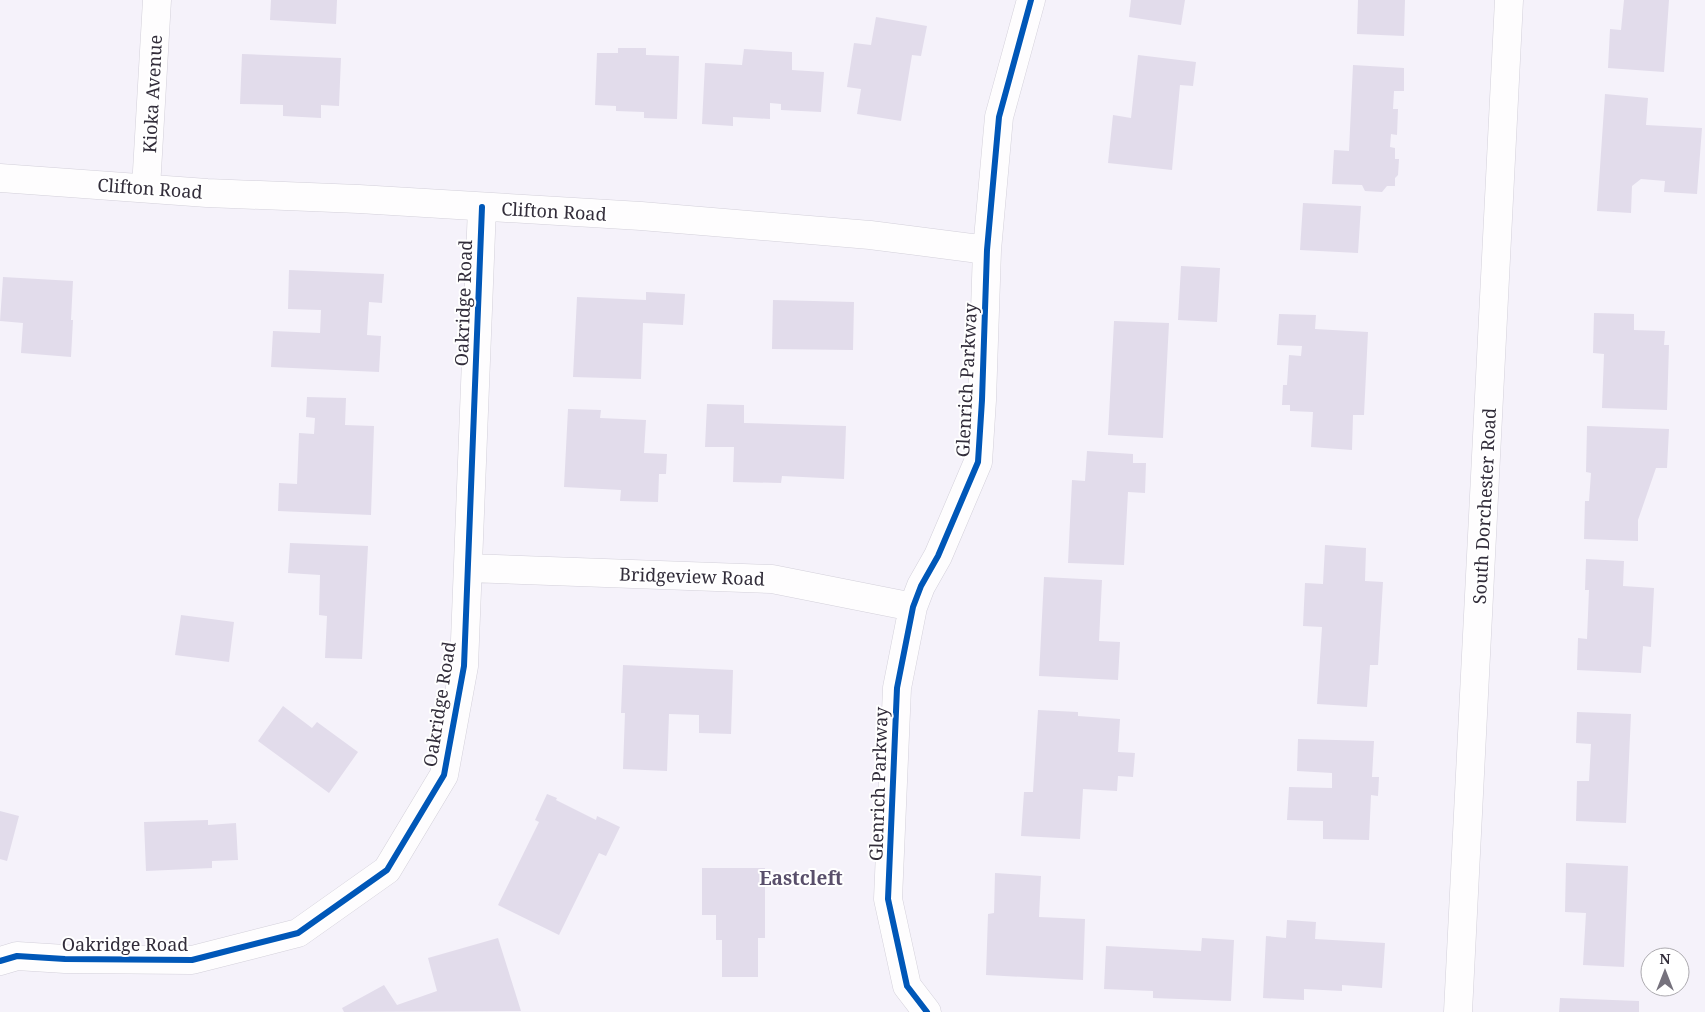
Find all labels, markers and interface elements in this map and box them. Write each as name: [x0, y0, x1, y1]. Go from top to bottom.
street label: Kioka Avenue: [137, 34, 167, 154]
street label: Clifton Road: [97, 172, 203, 204]
street label: Clifton Road: [501, 196, 607, 226]
street label: Oakridge Road: [449, 239, 477, 367]
street label: Glenrich Parkway: [950, 301, 982, 458]
street label: South Dorchester Road: [1467, 407, 1501, 605]
street label: Bridgeview Road: [619, 561, 765, 591]
street label: Oakridge Road: [417, 640, 461, 768]
street label: Glenrich Parkway: [863, 706, 893, 862]
district label: Eastcleft: [759, 865, 843, 891]
street label: Oakridge Road: [62, 932, 188, 956]
north arrow: [1640, 947, 1690, 997]
text: N: [1659, 949, 1671, 968]

